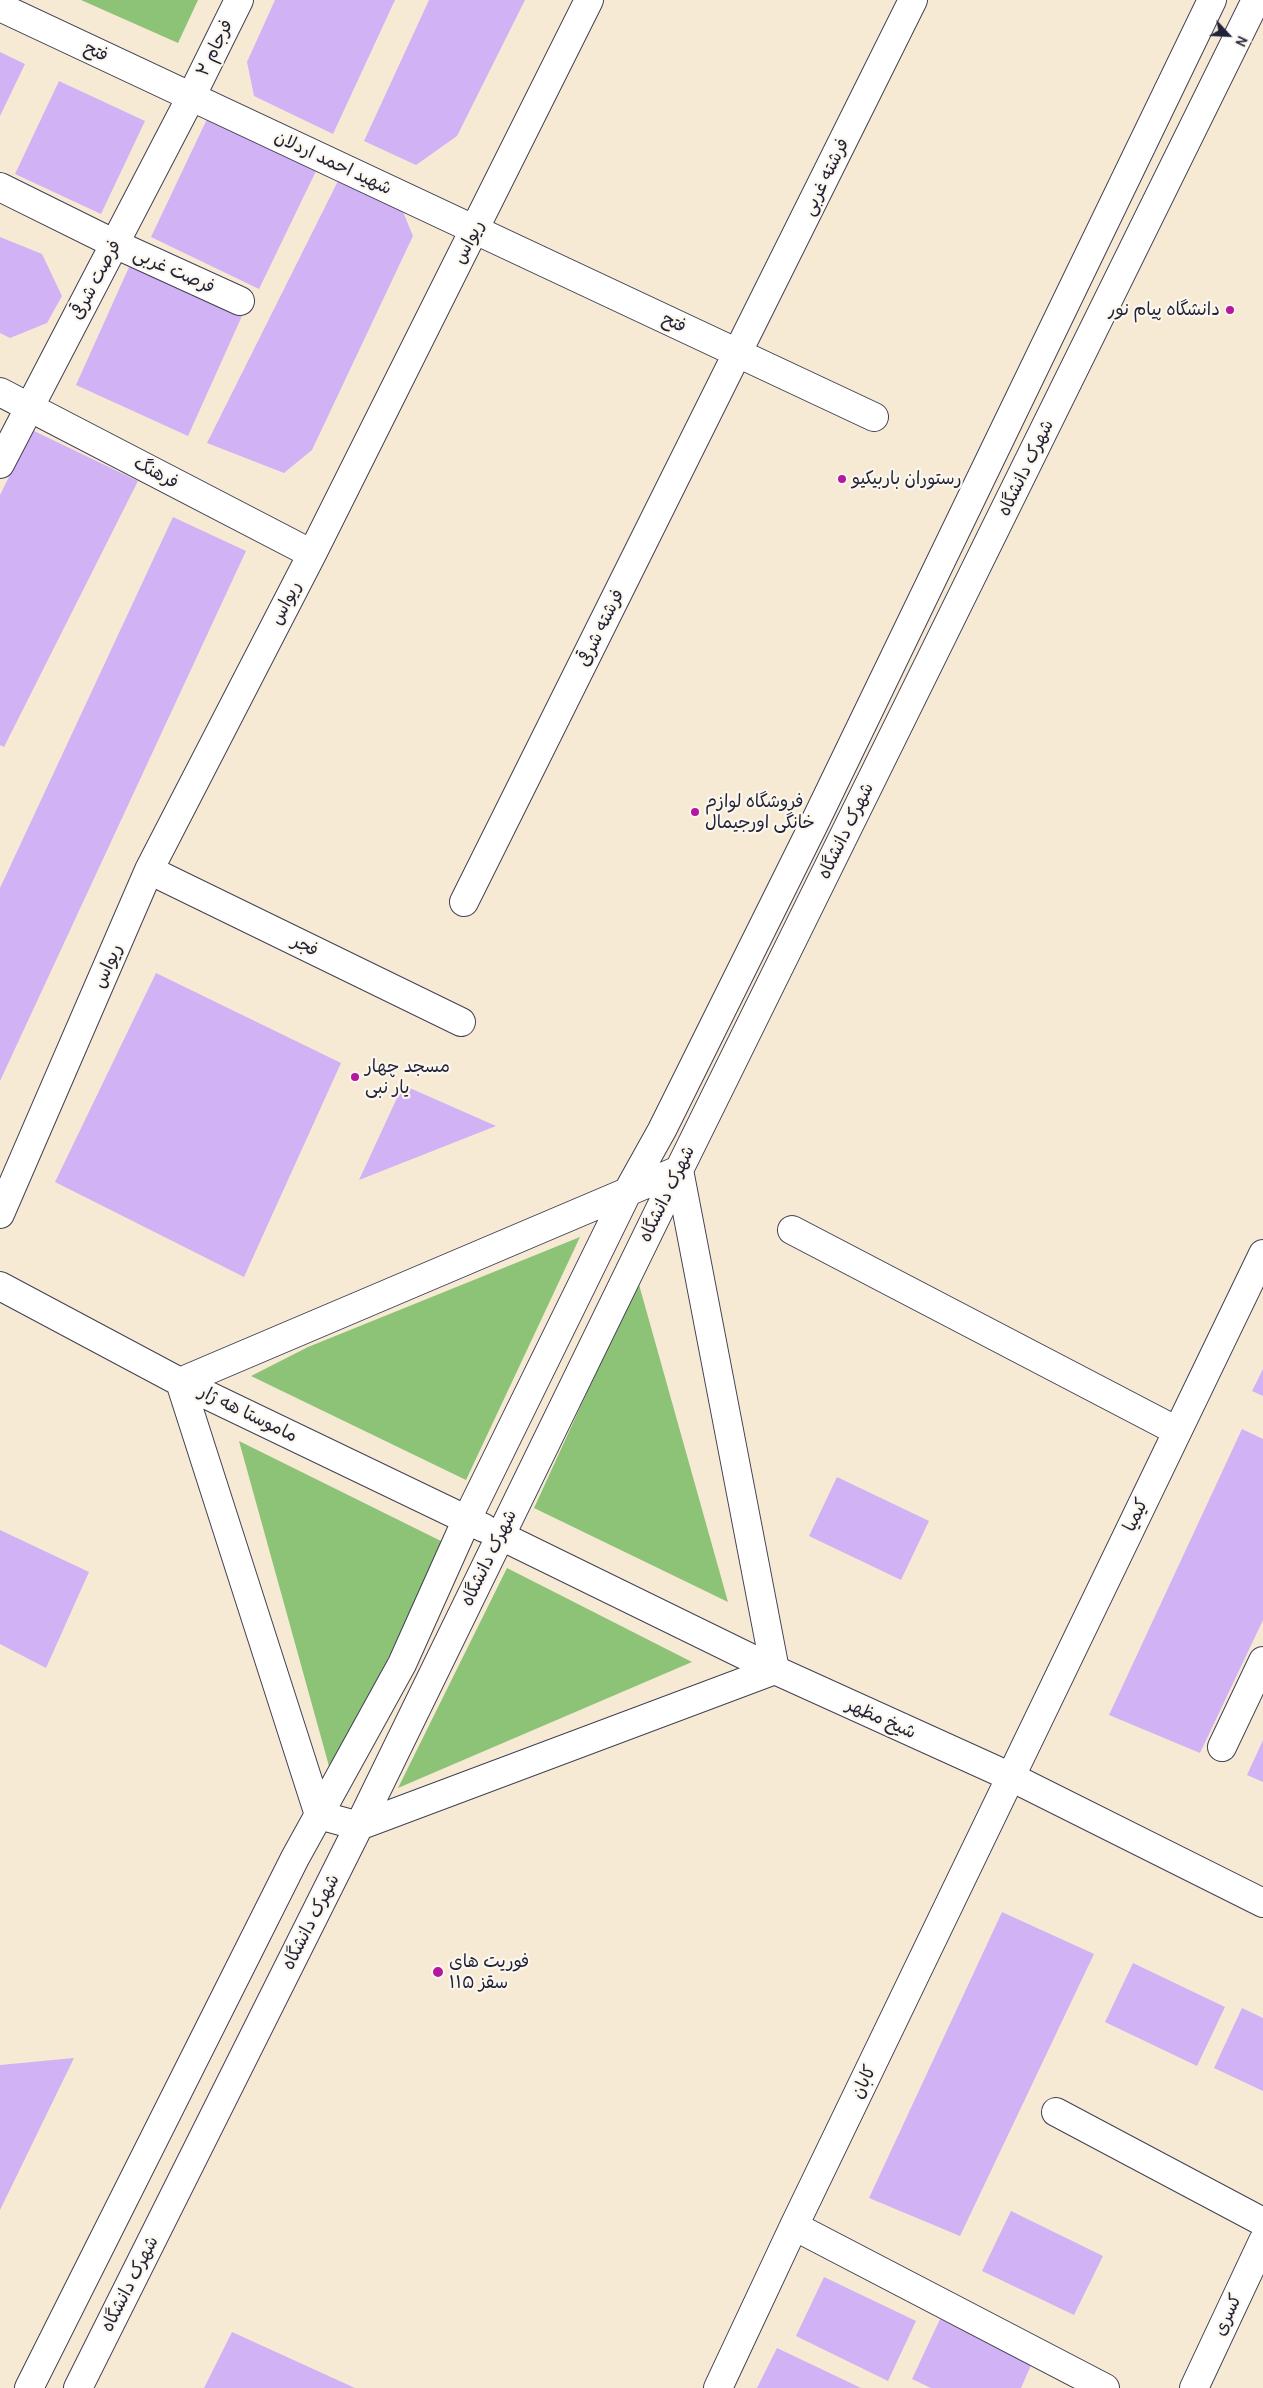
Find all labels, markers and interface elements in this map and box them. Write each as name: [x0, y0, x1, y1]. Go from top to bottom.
north arrow: [1203, 10, 1253, 60]
street label: فرجام ۲: [192, 16, 238, 80]
text: N: [1231, 33, 1252, 50]
street label: فتح: [81, 37, 111, 67]
street label: شهید احمد اردلان: [271, 126, 395, 200]
street label: فرشته غربی: [798, 135, 854, 219]
street label: ریواس: [449, 216, 489, 268]
street label: فرصت شرقی: [66, 237, 126, 323]
street label: فرصت غربی: [130, 243, 218, 299]
place label: دانشگاه پیام نور: [1108, 299, 1220, 321]
marker: دانشگاه پیام نور: [1224, 304, 1236, 316]
street label: فتح: [659, 308, 689, 338]
street label: شهرک دانشگاه: [993, 416, 1059, 520]
street label: فرهنگ: [130, 452, 182, 494]
place label: رستوران باربیکیو: [852, 468, 962, 490]
marker: رستوران باربیکیو: [836, 473, 848, 485]
street label: ریواس: [266, 577, 306, 629]
street label: فرشته شرقی: [573, 586, 629, 670]
street label: شهرک دانشگاه: [813, 779, 879, 883]
place label: فروشگاه لوازم خانگی اورجیمال: [705, 791, 815, 834]
marker: فروشگاه لوازم خانگی اورجیمال: [689, 806, 701, 818]
street label: فجر: [288, 930, 322, 962]
street label: ریواس: [89, 940, 127, 992]
place label: مسجد چهار یار نبی: [365, 1056, 450, 1098]
marker: مسجد چهار یار نبی: [349, 1071, 361, 1083]
street label: شهرک دانشگاه: [634, 1142, 700, 1246]
street label: ماموستا هه ژار: [195, 1381, 301, 1447]
street label: کیمیا: [1119, 1495, 1153, 1535]
street label: شهرک دانشگاه: [456, 1506, 522, 1610]
street label: شیخ مظهر: [843, 1694, 919, 1744]
street label: شهرک دانشگاه: [278, 1870, 344, 1974]
place label: فوریت های ۱۱۵ سقز: [449, 1951, 529, 1994]
marker: فوریت های ۱۱۵ سقز: [431, 1965, 445, 1979]
street label: کابان: [847, 2062, 881, 2102]
street label: شهرک دانشگاه: [97, 2232, 163, 2336]
street label: کسری: [1209, 2291, 1247, 2339]

